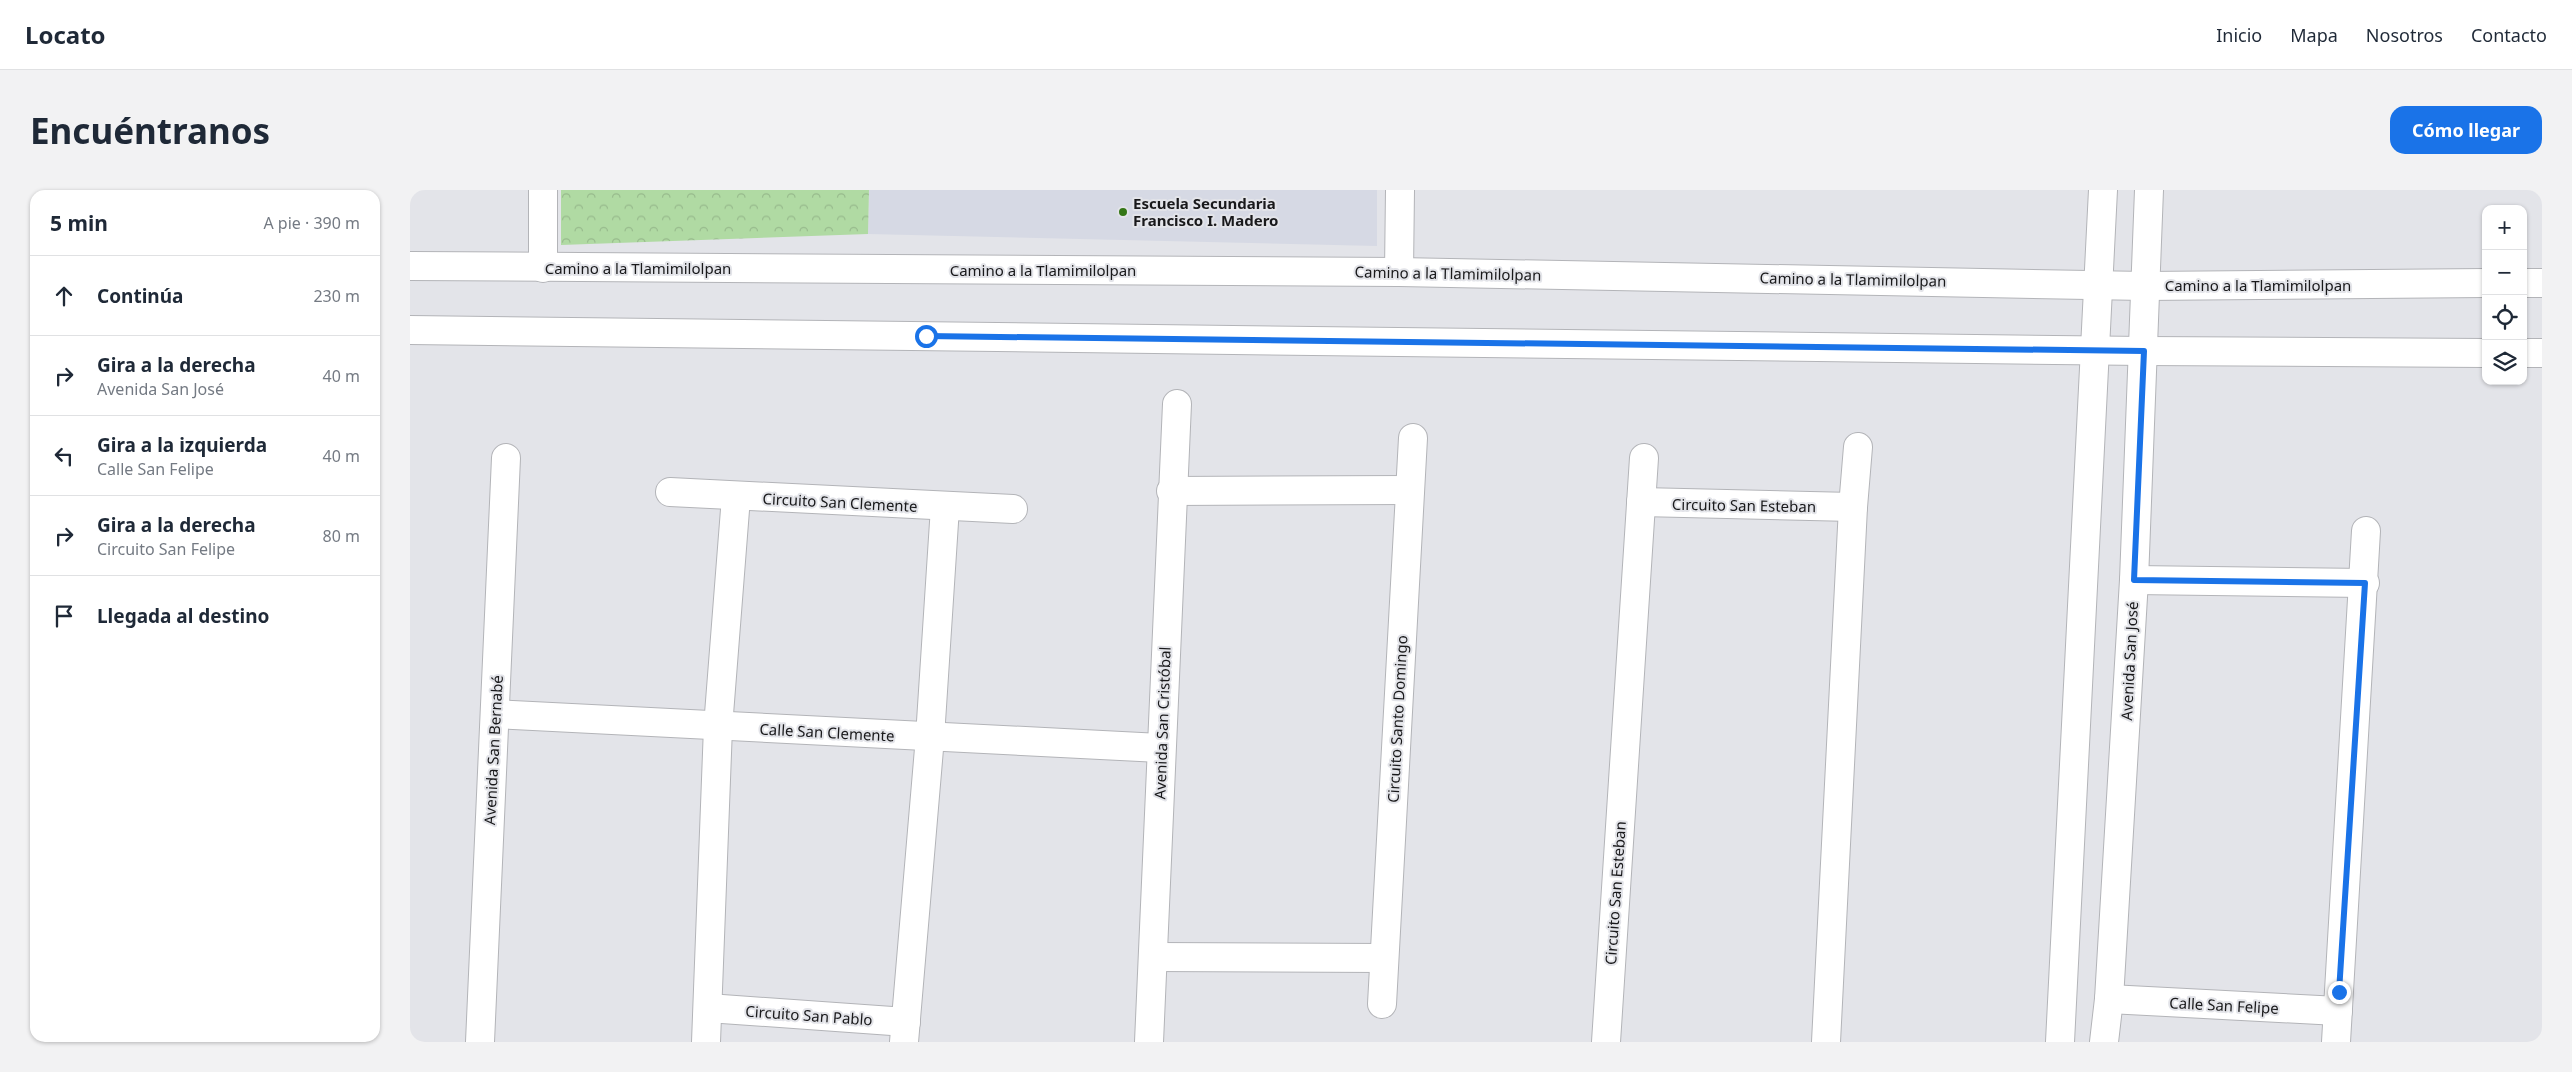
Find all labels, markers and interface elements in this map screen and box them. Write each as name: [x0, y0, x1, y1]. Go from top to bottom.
text: Locato: [25, 18, 106, 51]
text: Inicio: [2216, 23, 2262, 47]
text: Mapa: [2290, 23, 2338, 47]
text: Nosotros: [2366, 23, 2443, 47]
text: Contacto: [2471, 23, 2547, 47]
button: Cómo llegar: [2390, 106, 2542, 154]
text: Encuéntranos: [30, 107, 270, 154]
place label: Escuela Secundaria Francisco I. Madero: [1133, 193, 1278, 230]
map controls: [2482, 205, 2527, 385]
button: +: [2482, 205, 2527, 250]
marker: Escuela Secundaria Francisco I. Madero: [1117, 206, 1129, 218]
text: 5 min: [50, 209, 108, 237]
text: A pie · 390 m: [263, 212, 360, 234]
button: −: [2482, 250, 2527, 295]
street label: Camino a la Tlamimilolpan: [545, 258, 731, 278]
street label: Camino a la Tlamimilolpan: [950, 260, 1136, 280]
street label: Camino a la Tlamimilolpan: [1354, 261, 1542, 285]
street label: Camino a la Tlamimilolpan: [1759, 267, 1947, 291]
street label: Camino a la Tlamimilolpan: [2165, 275, 2351, 295]
icon: ahead: [50, 282, 78, 310]
text: Continúa: [97, 283, 183, 309]
text: 230 m: [313, 285, 360, 307]
button: locate: [2482, 295, 2527, 340]
route start: [915, 325, 938, 348]
button: layers: [2482, 340, 2527, 385]
text: Gira a la derecha: [97, 352, 256, 378]
icon: right: [50, 362, 78, 390]
text: 40 m: [323, 365, 360, 387]
text: Avenida San José: [97, 378, 224, 400]
text: Gira a la izquierda: [97, 432, 267, 458]
icon: left: [50, 442, 78, 470]
text: 40 m: [323, 445, 360, 467]
text: Calle San Felipe: [97, 458, 214, 480]
street label: Circuito San Clemente: [762, 488, 918, 516]
street label: Circuito San Esteban: [1672, 494, 1816, 516]
text: Gira a la derecha: [97, 512, 256, 538]
icon: right: [50, 522, 78, 550]
text: 80 m: [323, 525, 360, 547]
text: Circuito San Felipe: [97, 538, 235, 560]
street label: Avenida San José: [2116, 601, 2142, 721]
icon: arrive: [50, 602, 78, 630]
text: Llegada al destino: [97, 603, 269, 629]
street label: Circuito Santo Domingo: [1383, 635, 1411, 803]
street label: Avenida San Cristóbal: [1149, 646, 1175, 800]
street label: Avenida San Bernabé: [479, 675, 507, 825]
street label: Calle San Clemente: [759, 718, 895, 746]
street label: Circuito San Esteban: [1600, 820, 1630, 966]
route end: [2328, 981, 2351, 1004]
street label: Calle San Felipe: [2169, 992, 2279, 1018]
street label: Circuito San Pablo: [745, 1001, 873, 1029]

